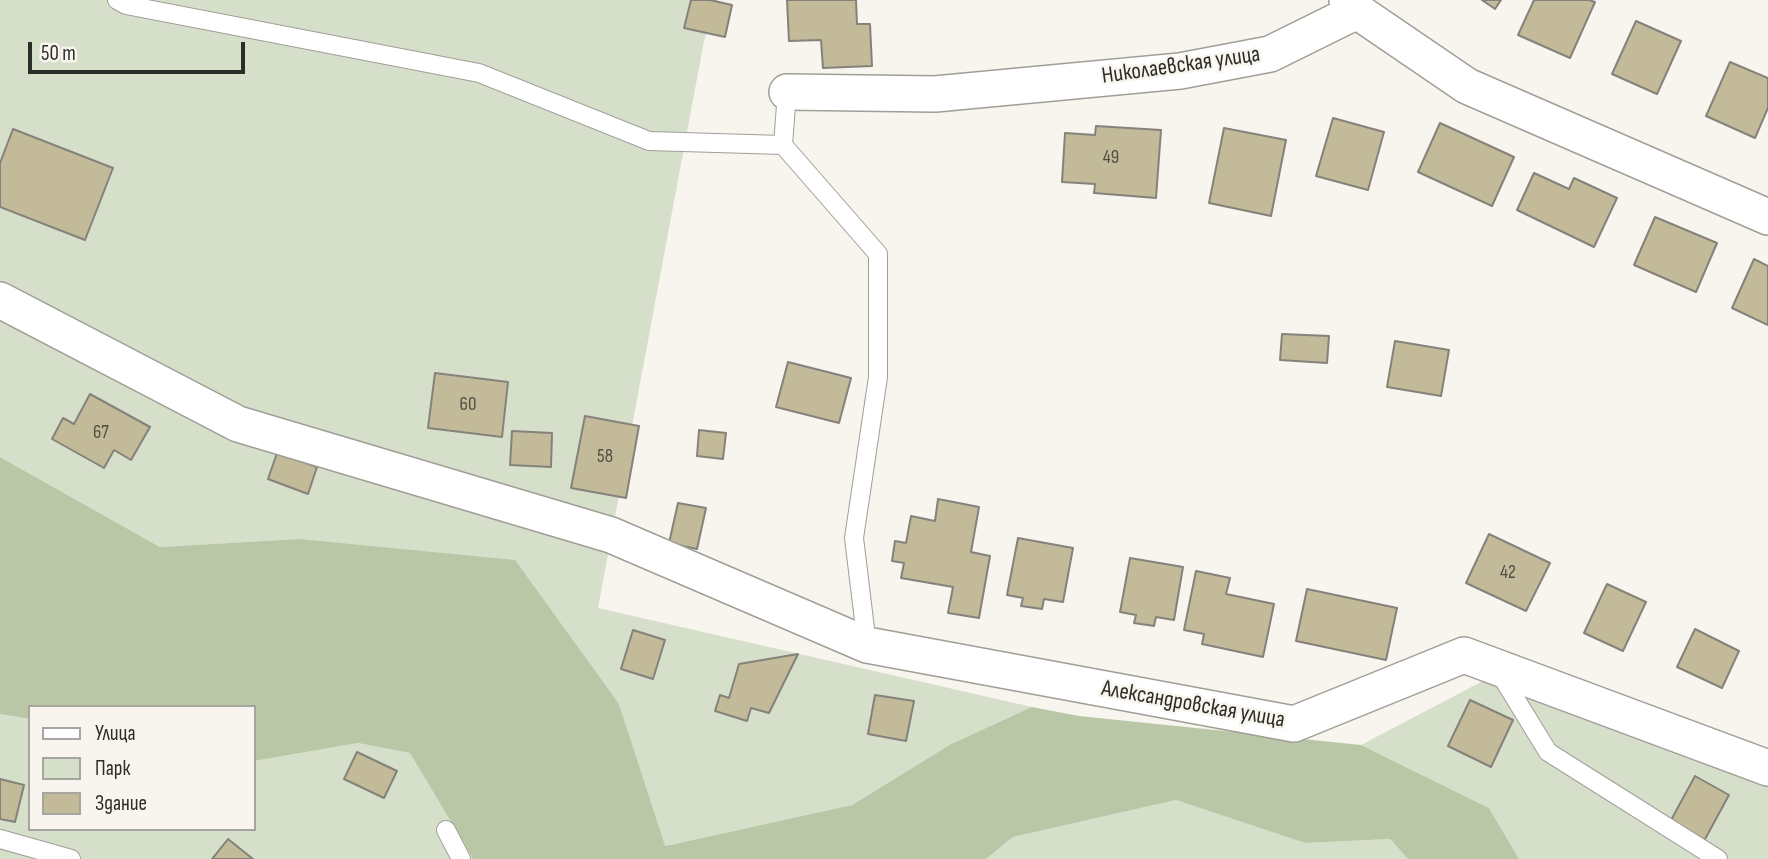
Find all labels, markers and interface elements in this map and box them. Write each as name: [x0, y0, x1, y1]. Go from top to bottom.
scale bar: [32, 28, 248, 72]
text: 50 m: [41, 41, 76, 66]
street label: Николаевская улица: [1100, 41, 1262, 91]
house number: 49: [1103, 147, 1119, 169]
house number: 60: [460, 394, 476, 416]
house number: 67: [93, 422, 109, 444]
house number: 58: [597, 446, 613, 468]
house number: 42: [1500, 562, 1516, 584]
street label: Александровская улица: [1099, 675, 1287, 735]
legend: [28, 705, 256, 831]
text: Улица: [95, 721, 136, 746]
text: Парк: [95, 756, 130, 781]
text: Здание: [95, 791, 147, 816]

